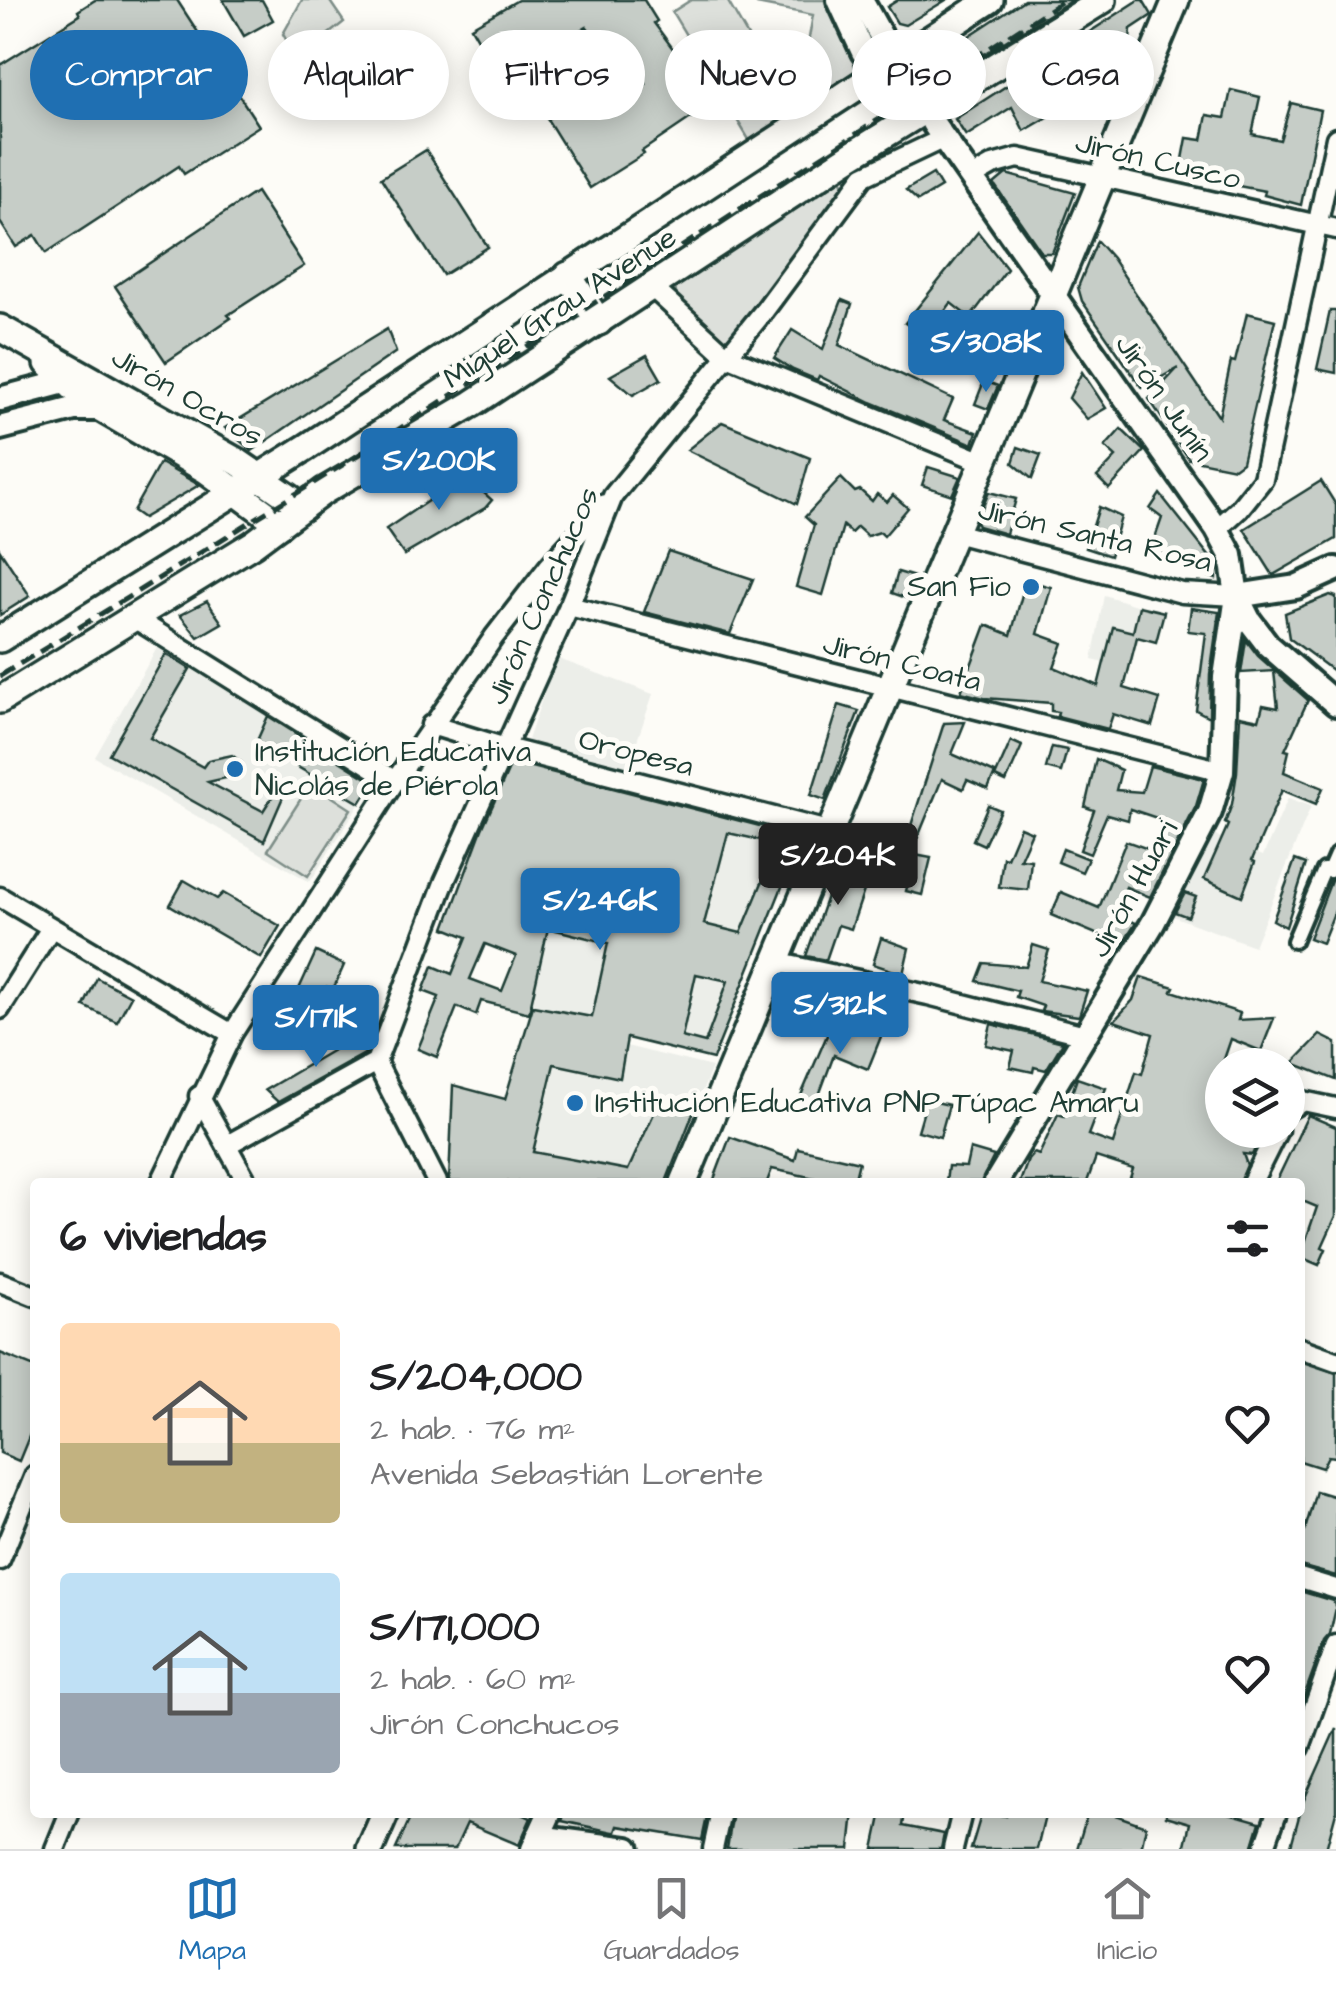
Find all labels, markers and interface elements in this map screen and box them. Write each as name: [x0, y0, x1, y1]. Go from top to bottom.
chip: Comprar: [30, 30, 248, 120]
chip: Alquilar: [268, 30, 449, 120]
chip: Filtros: [469, 30, 645, 120]
chip: Nuevo: [665, 30, 832, 120]
chip: Piso: [852, 30, 986, 120]
chip: Casa: [1006, 30, 1154, 120]
street label: Jirón Cusco: [1071, 122, 1245, 200]
street label: Miguel Grau Avenue: [435, 217, 685, 400]
pin: S/308K: [905, 310, 1067, 395]
text: S/308K: [930, 320, 1042, 365]
street label: Jirón Junín: [1105, 326, 1223, 470]
street label: Jirón Ocros: [104, 337, 270, 457]
pin: S/200K: [358, 428, 520, 513]
text: S/200K: [382, 438, 496, 483]
street label: Jirón Conchucos: [476, 481, 610, 711]
street label: Jirón Santa Rosa: [974, 489, 1216, 583]
place label: San Fio: [907, 566, 1011, 608]
marker: San Fio: [1020, 576, 1042, 598]
street label: Jirón Coata: [819, 623, 985, 703]
street label: Oropesa: [574, 718, 698, 788]
place label: Institución Educativa Nicolás de Piérola: [255, 731, 531, 807]
marker: Institución Educativa Nicolás de Piérola: [224, 758, 246, 780]
street label: Jirón Huari: [1079, 813, 1189, 965]
pin: S/204K: [757, 823, 919, 908]
text: S/204K: [781, 833, 895, 878]
pin: S/246K: [519, 868, 681, 953]
text: S/246K: [543, 878, 657, 923]
pin: S/312K: [759, 972, 921, 1057]
text: S/312K: [793, 982, 887, 1027]
pin: S/171K: [235, 985, 397, 1070]
text: S/171K: [275, 995, 357, 1040]
map controls: [1205, 1048, 1305, 1148]
button: layers: [1205, 1048, 1305, 1148]
place label: Institución Educativa PNP Túpac Amaru: [595, 1082, 1139, 1124]
marker: Institución Educativa PNP Túpac Amaru: [564, 1092, 586, 1114]
text: 6 viviendas: [60, 1209, 267, 1267]
icon: filters: [1220, 1211, 1275, 1266]
text: S/204,000: [370, 1349, 582, 1407]
icon: home: [140, 1363, 260, 1483]
icon: heart: [1220, 1396, 1275, 1451]
text: 2 hab. · 76 m²: [370, 1407, 575, 1452]
text: Avenida Sebastián Lorente: [370, 1452, 763, 1497]
text: S/171,000: [370, 1599, 540, 1657]
icon: home: [140, 1613, 260, 1733]
icon: heart: [1220, 1646, 1275, 1701]
text: 2 hab. · 60 m²: [370, 1657, 576, 1702]
text: Jirón Conchucos: [370, 1702, 620, 1747]
tab: Mapa: [179, 1871, 246, 1970]
tab: Guardados: [604, 1871, 740, 1970]
tab: Inicio: [1097, 1871, 1157, 1970]

